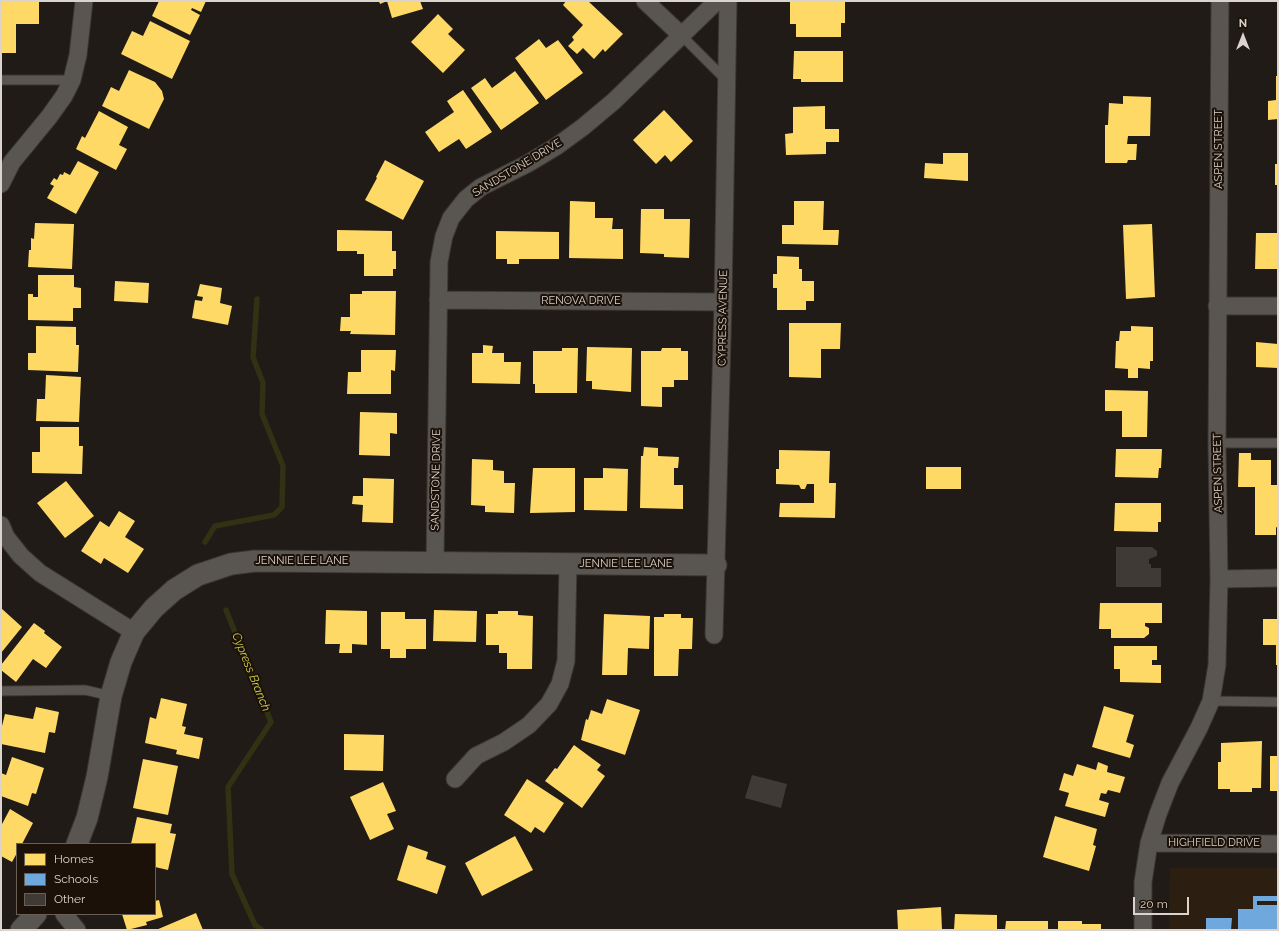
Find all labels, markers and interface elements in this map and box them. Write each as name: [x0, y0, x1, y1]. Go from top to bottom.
north arrow: [1223, 16, 1263, 56]
text: N: [1239, 17, 1247, 30]
street label: ASPEN STREET: [1212, 109, 1226, 189]
street label: SANDSTONE DRIVE: [470, 136, 564, 200]
street label: CYPRESS AVENUE: [716, 270, 730, 366]
street label: RENOVA DRIVE: [541, 294, 621, 308]
street label: SANDSTONE DRIVE: [429, 429, 443, 531]
street label: ASPEN STREET: [1211, 433, 1225, 513]
street label: JENNIE LEE LANE: [256, 554, 348, 568]
street label: JENNIE LEE LANE: [580, 557, 672, 571]
water label: Cypress Branch: [229, 630, 273, 714]
street label: HIGHFIELD DRIVE: [1168, 836, 1260, 850]
legend: [16, 843, 156, 915]
text: Homes: [54, 852, 94, 866]
text: Schools: [54, 872, 98, 886]
scale bar: [1135, 889, 1191, 915]
text: Other: [54, 892, 85, 906]
text: 20 m: [1140, 897, 1168, 911]

